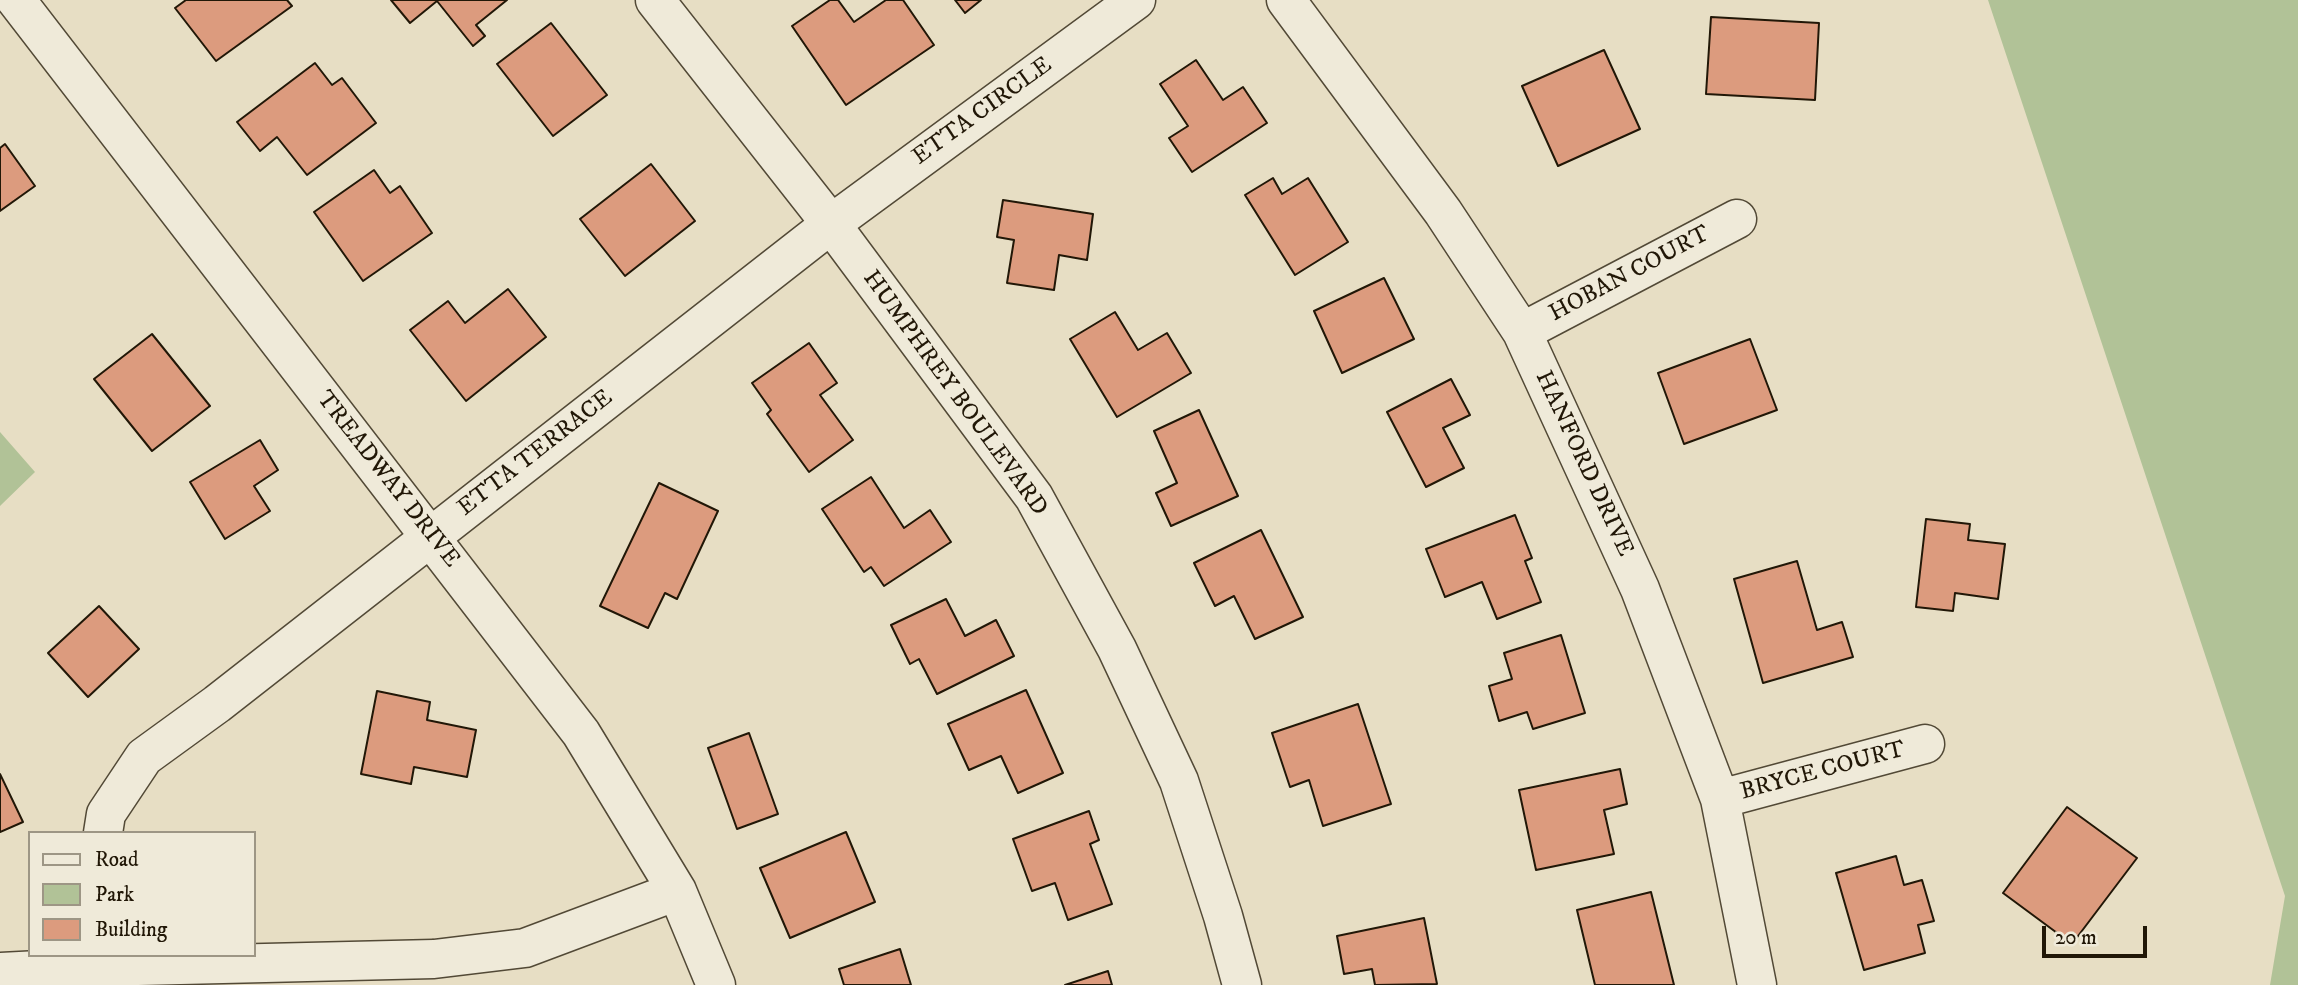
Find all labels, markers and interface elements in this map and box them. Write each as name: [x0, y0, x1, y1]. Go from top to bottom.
street label: ETTA CIRCLE: [908, 52, 1058, 172]
street label: HOBAN COURT: [1545, 221, 1715, 329]
street label: HUMPHREY BOULEVARD: [855, 266, 1053, 522]
street label: HANFORD DRIVE: [1527, 367, 1639, 561]
street label: ETTA TERRACE: [453, 385, 619, 523]
street label: TREADWAY DRIVE: [309, 386, 465, 574]
street label: BRYCE COURT: [1738, 736, 1908, 808]
legend: [28, 831, 256, 957]
text: Road: [95, 847, 139, 873]
text: Park: [95, 882, 134, 908]
scale bar: [2046, 912, 2151, 956]
text: Building: [95, 917, 167, 943]
text: 20 m: [2055, 925, 2097, 951]

